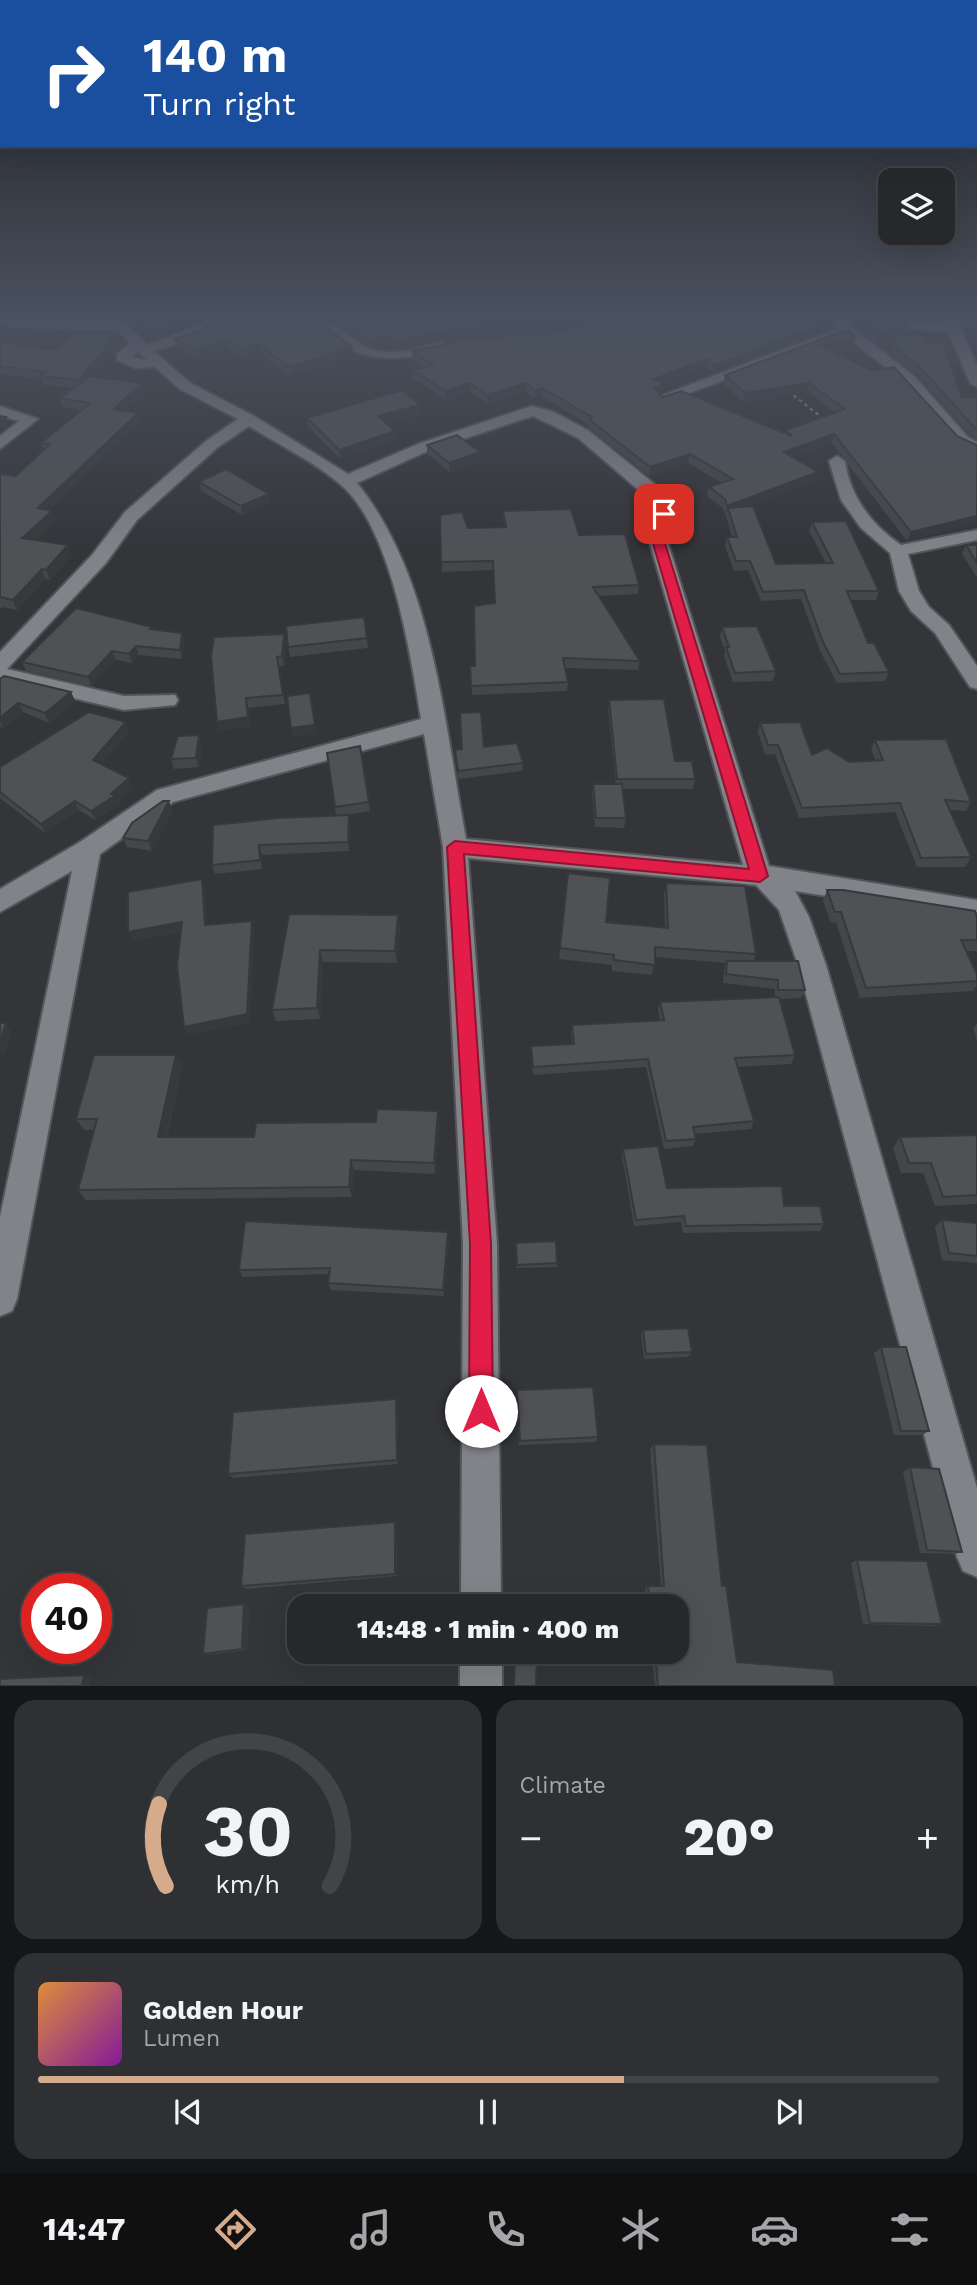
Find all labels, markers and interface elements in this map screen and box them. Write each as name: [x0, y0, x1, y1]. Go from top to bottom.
text: 140 m: [143, 26, 287, 84]
icon: right: [28, 28, 119, 119]
text: Turn right: [143, 85, 295, 123]
map controls: [878, 168, 955, 245]
button: layers: [878, 168, 955, 245]
pin: [634, 484, 694, 544]
icon: arrive: [645, 495, 683, 533]
position arrow: [444, 1374, 518, 1448]
speed limit sign: 40: [21, 1573, 112, 1664]
text: 14:48 · 1 min · 400 m: [357, 1614, 619, 1644]
text: Climate: [520, 1772, 606, 1799]
text: 30: [203, 1788, 293, 1874]
text: 20°: [683, 1807, 775, 1868]
text: −: [520, 1816, 542, 1860]
text: +: [916, 1816, 939, 1860]
text: km/h: [216, 1869, 280, 1898]
text: Golden Hour: [143, 1995, 303, 2025]
text: Lumen: [143, 2025, 220, 2052]
icon: previous: [169, 2093, 207, 2131]
icon: pause: [469, 2093, 507, 2131]
icon: next: [770, 2093, 808, 2131]
icon: directions: [211, 2205, 260, 2254]
icon: music: [346, 2205, 395, 2254]
icon: phone: [481, 2205, 530, 2254]
icon: climate: [616, 2205, 665, 2254]
icon: car: [750, 2205, 799, 2254]
icon: filters: [885, 2205, 934, 2254]
text: 14:47: [43, 2210, 126, 2248]

